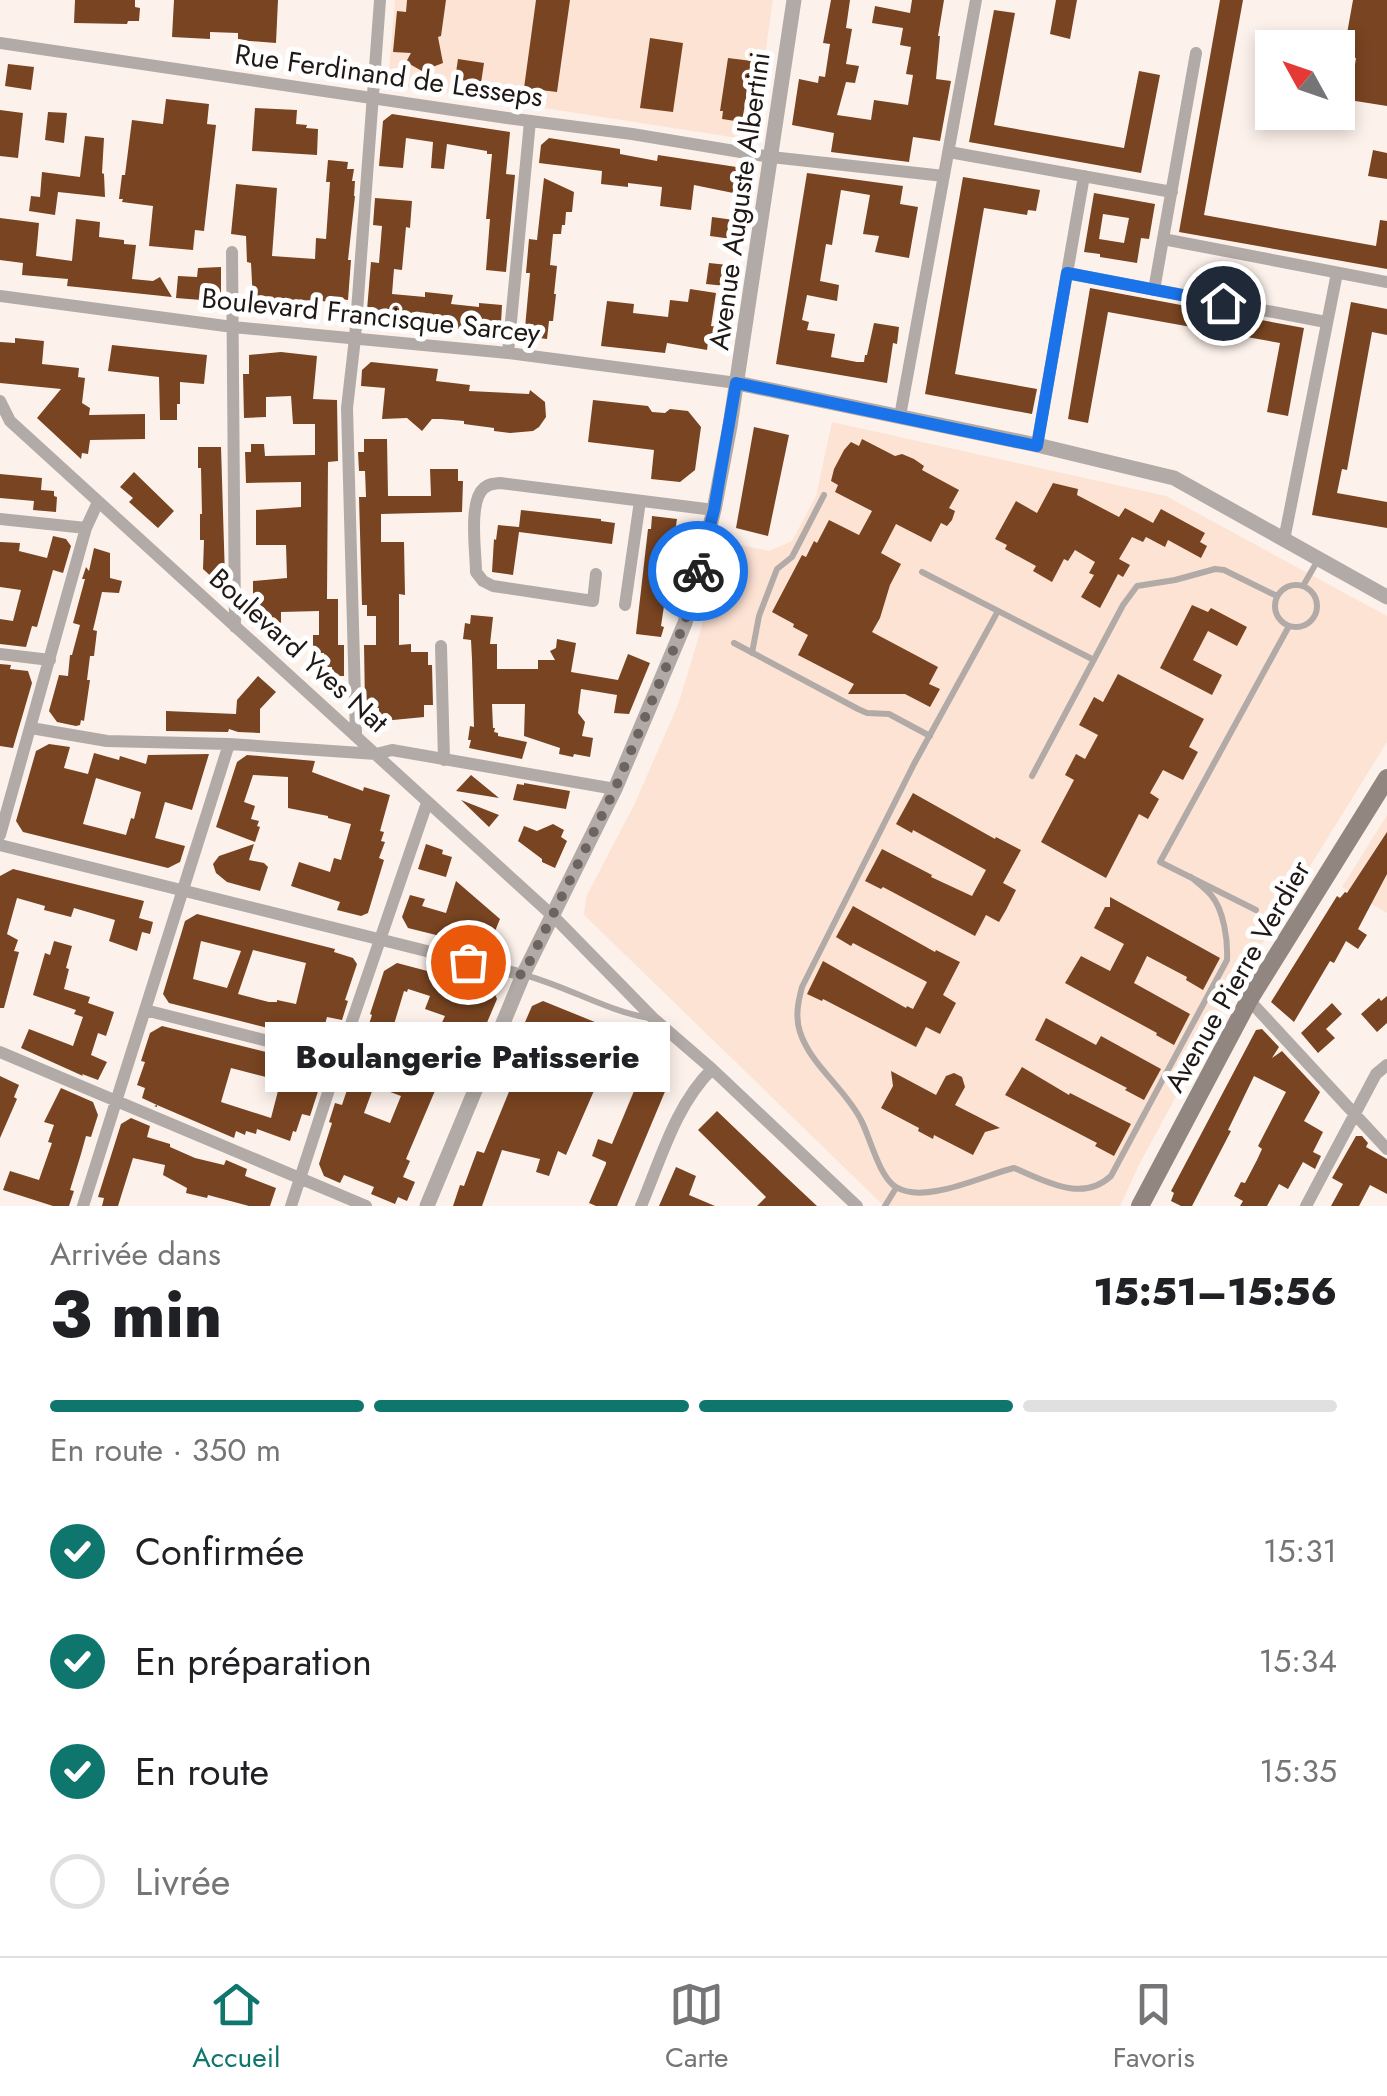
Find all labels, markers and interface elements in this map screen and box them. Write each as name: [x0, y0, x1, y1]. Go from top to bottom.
north arrow: [1255, 30, 1355, 130]
map controls: [1255, 30, 1355, 130]
street label: Rue Ferdinand de Lesseps: [232, 34, 546, 117]
street label: Avenue Auguste Albertini: [698, 49, 781, 353]
pin: [1181, 261, 1266, 346]
icon: home: [1196, 276, 1251, 331]
street label: Boulevard Francisque Sarcey: [200, 277, 543, 354]
courier: [648, 521, 748, 621]
icon: bike: [671, 544, 726, 599]
street label: Boulevard Yves Nat: [200, 559, 398, 742]
street label: Avenue Pierre Verdier: [1154, 852, 1321, 1100]
pin: [426, 920, 511, 1005]
icon: bag: [441, 935, 496, 990]
callout: Boulangerie Patisserie: [266, 1022, 670, 1092]
text: Boulangerie Patisserie: [295, 1034, 640, 1080]
text: Arrivée dans: [50, 1231, 221, 1277]
text: 15:51–15:56: [1093, 1264, 1337, 1319]
text: 3 min: [50, 1267, 222, 1361]
text: En route · 350 m: [50, 1427, 281, 1473]
icon: check: [50, 1524, 105, 1579]
text: Confirmée: [135, 1524, 304, 1579]
text: 15:31: [1263, 1528, 1337, 1574]
icon: check: [50, 1634, 105, 1689]
text: En préparation: [135, 1634, 372, 1689]
text: 15:34: [1259, 1638, 1337, 1684]
icon: check: [50, 1744, 105, 1799]
text: En route: [135, 1744, 269, 1799]
text: 15:35: [1259, 1748, 1337, 1794]
text: Livrée: [135, 1854, 230, 1909]
tab: Accueil: [192, 1977, 280, 2078]
tab: Carte: [665, 1977, 728, 2078]
tab: Favoris: [1113, 1977, 1195, 2078]

